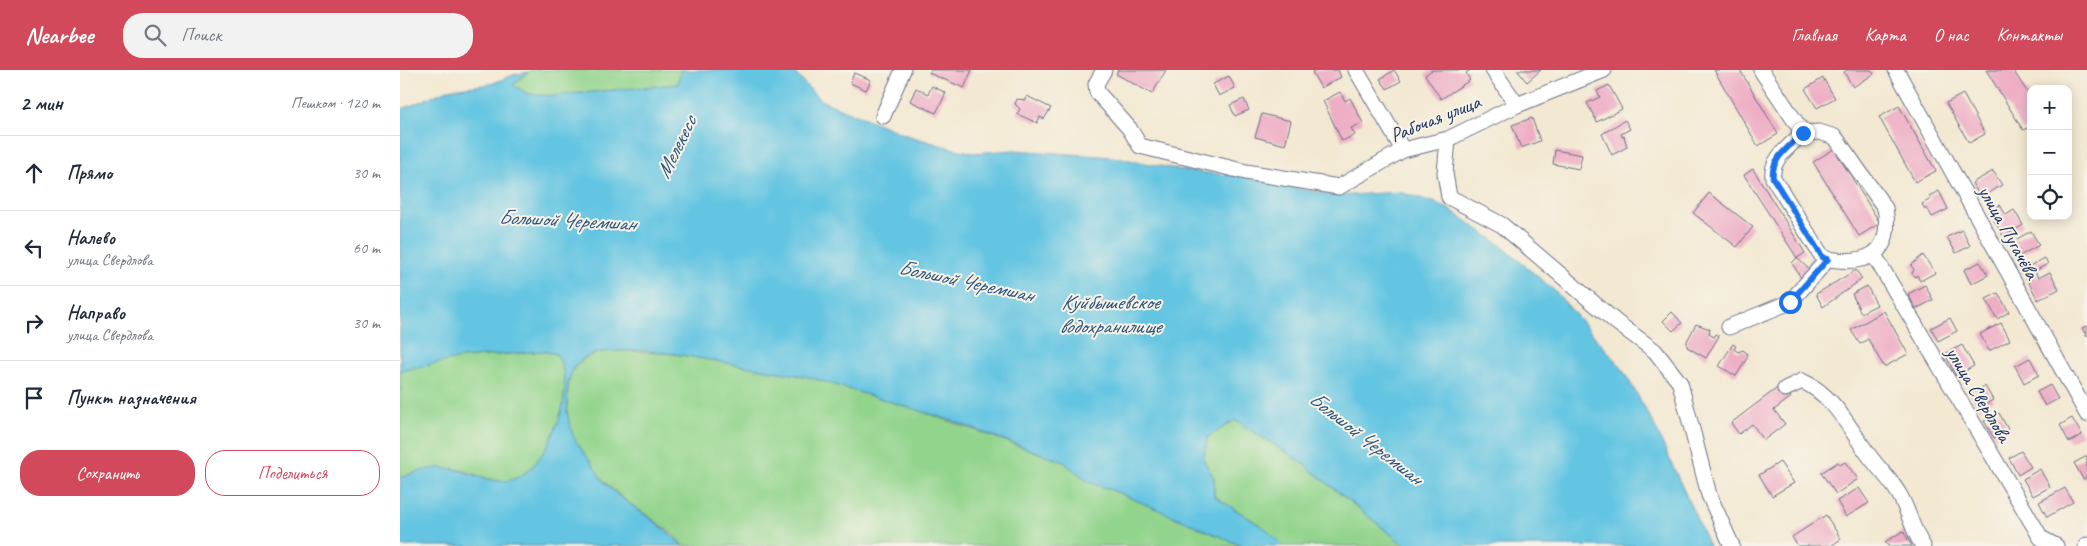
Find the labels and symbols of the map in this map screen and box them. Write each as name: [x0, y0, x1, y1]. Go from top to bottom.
street label: Рабочая улица: [1386, 89, 1485, 148]
water label: Мелекесс: [650, 109, 703, 182]
route end: [1792, 122, 1815, 145]
street label: улица Пугачёва: [1972, 180, 2045, 285]
water label: Большой Черемшан: [498, 203, 639, 237]
water label: Большой Черемшан: [896, 254, 1039, 309]
water label: Куйбышевское водохранилище: [1059, 289, 1164, 339]
route start: [1779, 291, 1802, 314]
street label: улица Свердлова: [1940, 341, 2018, 448]
water label: Большой Черемшан: [1304, 386, 1431, 492]

